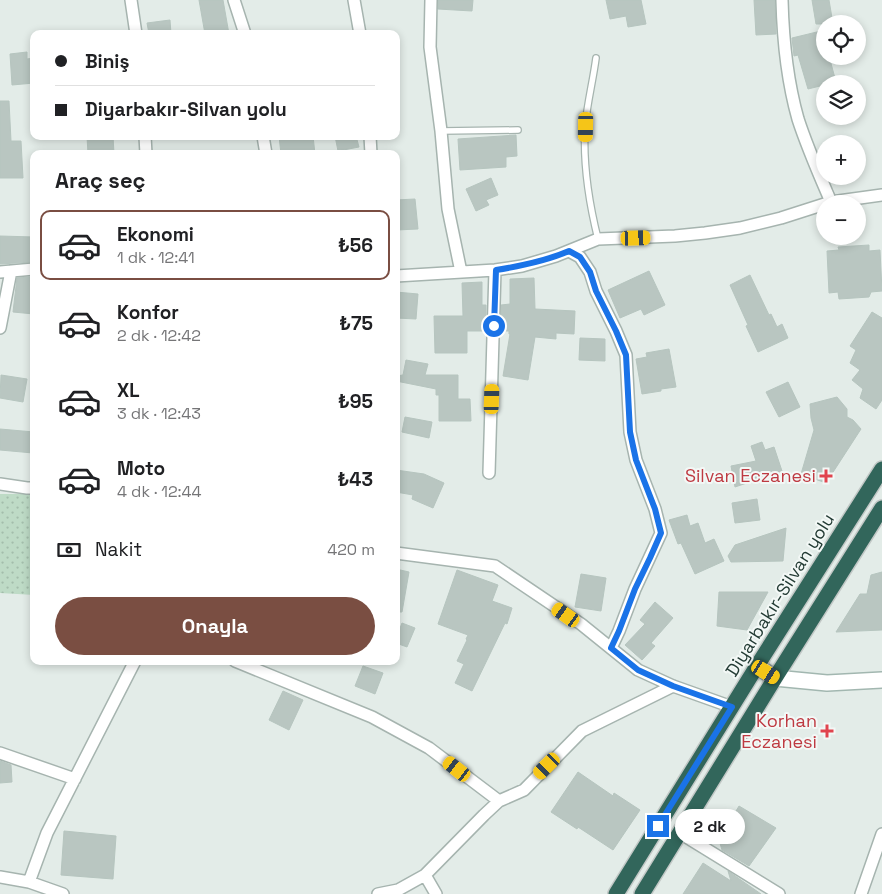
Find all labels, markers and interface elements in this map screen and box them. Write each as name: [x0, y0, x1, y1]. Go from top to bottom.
map controls: [816, 15, 866, 245]
button: locate: [816, 15, 866, 65]
text: Biniş: [85, 49, 129, 74]
button: layers: [816, 75, 866, 125]
text: Diyarbakır-Silvan yolu: [85, 97, 287, 122]
car: [578, 112, 593, 142]
button: +: [816, 135, 866, 185]
text: Araç seç: [55, 166, 146, 194]
button: −: [816, 195, 866, 245]
text: Ekonomi: [117, 222, 194, 247]
icon: car: [57, 223, 102, 268]
car: [620, 230, 651, 246]
text: ₺56: [338, 233, 373, 258]
text: 1 dk · 12:41: [117, 247, 195, 268]
text: Konfor: [117, 300, 179, 325]
icon: car: [57, 301, 102, 346]
text: ₺75: [339, 311, 373, 336]
route start: [483, 315, 505, 337]
text: 2 dk · 12:42: [117, 325, 201, 346]
text: XL: [117, 378, 140, 403]
icon: car: [57, 379, 102, 424]
car: [483, 384, 500, 414]
text: ₺95: [338, 389, 373, 414]
text: 3 dk · 12:43: [117, 403, 201, 424]
text: Moto: [117, 456, 165, 481]
icon: car: [57, 457, 102, 502]
place label: Silvan Eczanesi: [685, 464, 816, 487]
text: ₺43: [338, 467, 373, 492]
marker: Silvan Eczanesi: [820, 470, 832, 482]
text: 4 dk · 12:44: [117, 481, 202, 502]
street label: Diyarbakır-Silvan yolu: [720, 509, 839, 681]
icon: cash: [55, 536, 83, 564]
text: Nakit: [95, 537, 142, 562]
text: 420 m: [327, 539, 375, 560]
button: Onayla: [55, 597, 375, 655]
car: [549, 600, 582, 630]
car: [749, 658, 782, 686]
place label: Korhan Eczanesi: [741, 709, 817, 753]
marker: Korhan Eczanesi: [821, 725, 833, 737]
car: [531, 750, 562, 782]
car: [440, 754, 473, 784]
callout: 2 dk: [676, 808, 746, 844]
route end: [647, 815, 669, 837]
text: 2 dk: [694, 816, 726, 837]

